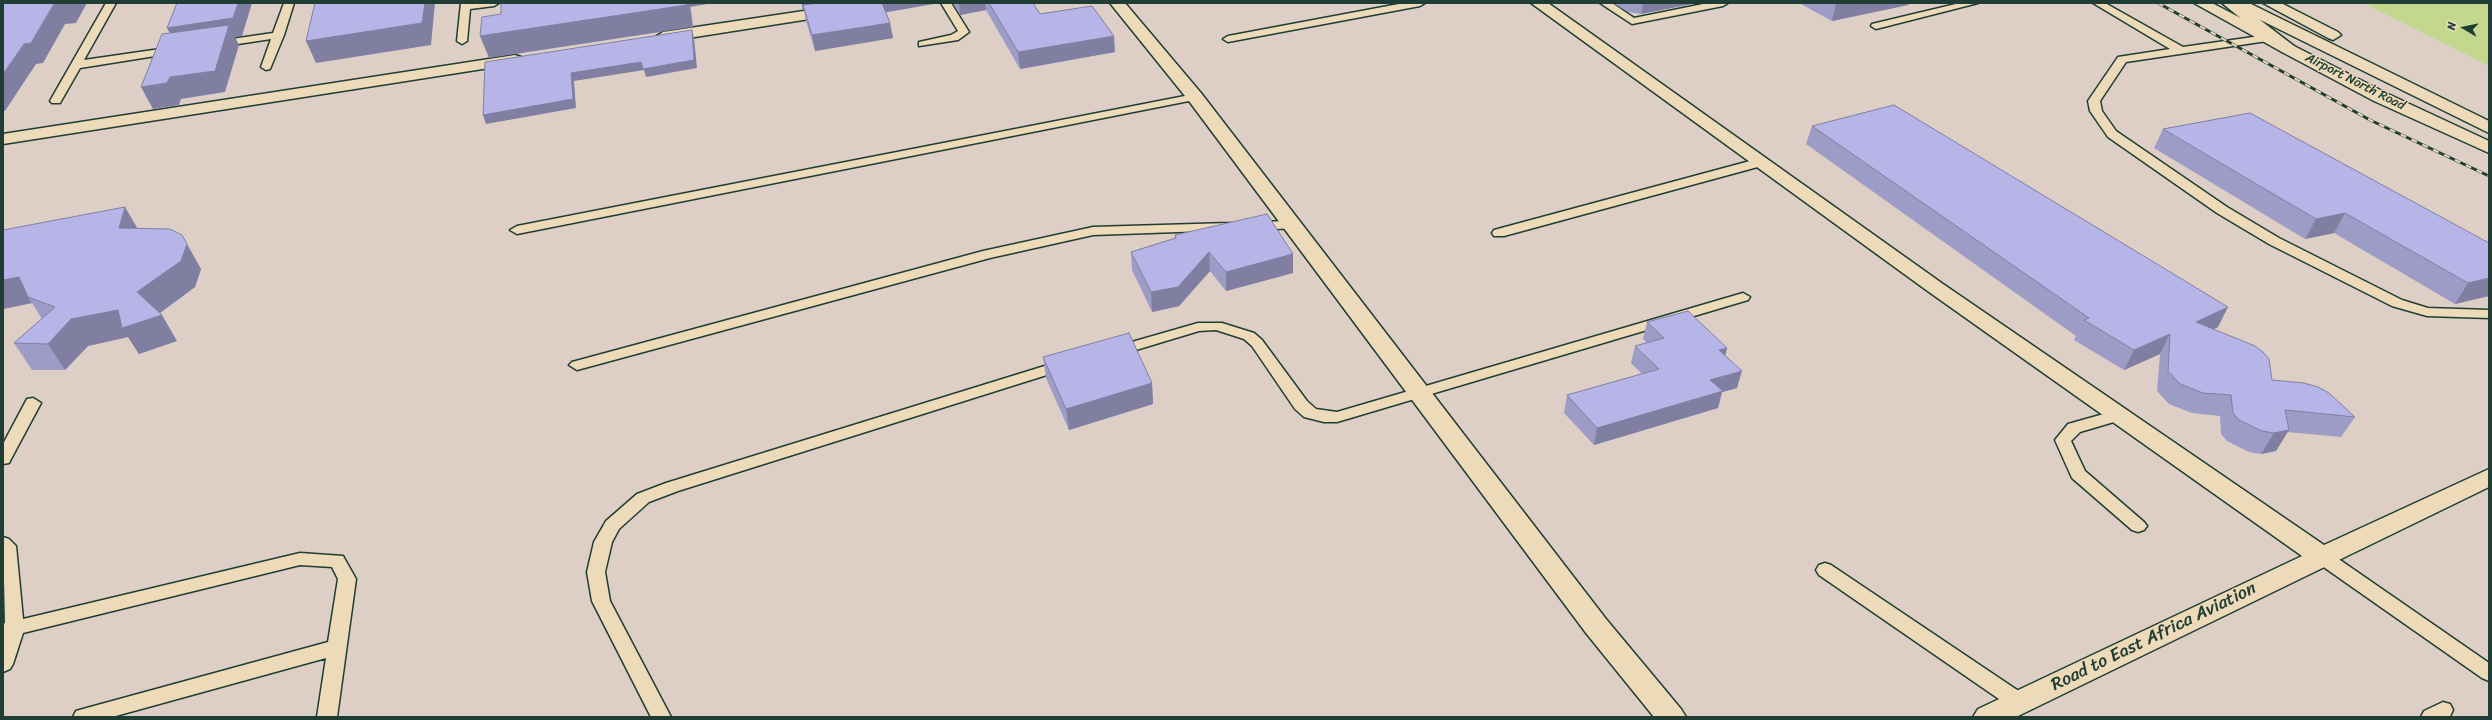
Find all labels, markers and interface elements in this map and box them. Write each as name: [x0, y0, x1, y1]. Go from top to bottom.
north arrow: [2444, 8, 2484, 48]
text: N: [2442, 21, 2462, 31]
street label: Airport North Road: [2302, 50, 2408, 114]
street label: Road to East Africa Aviation: [2048, 578, 2260, 696]

